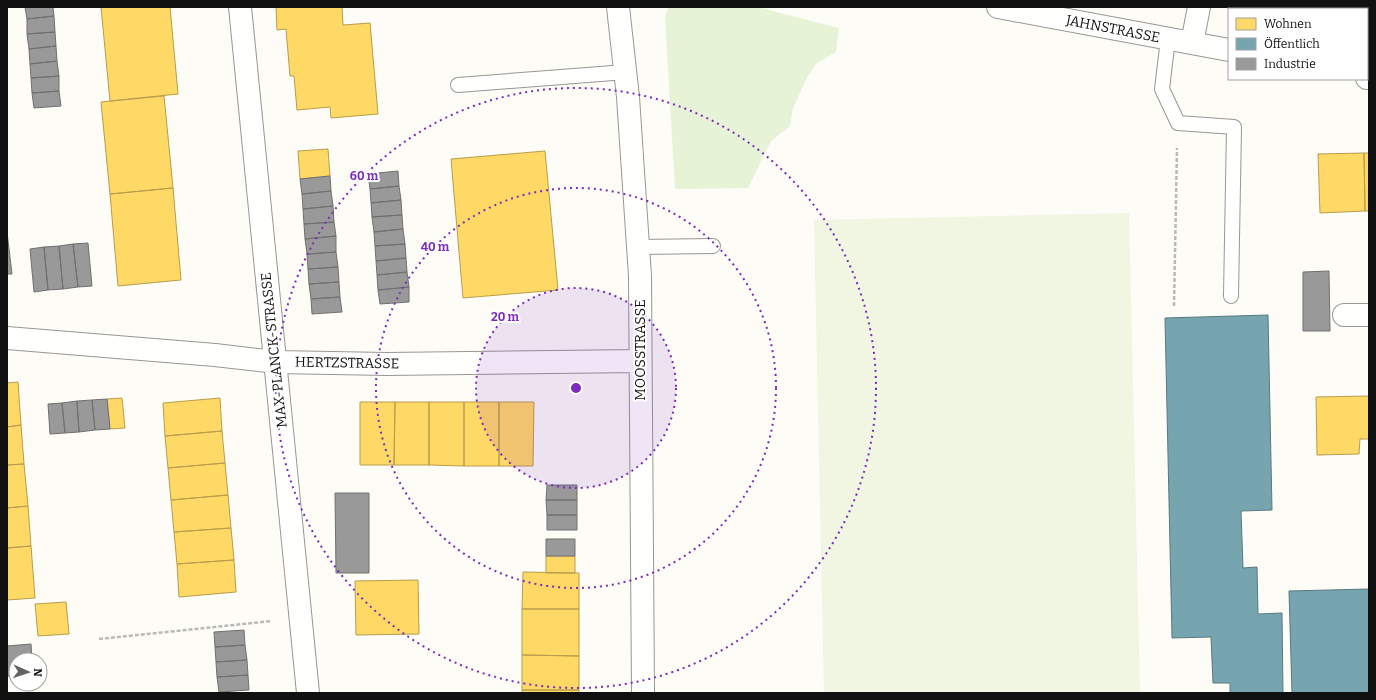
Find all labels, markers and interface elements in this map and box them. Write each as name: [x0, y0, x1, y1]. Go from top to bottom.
legend: [1228, 8, 1368, 80]
street label: JAHNSTRASSE: [1064, 11, 1161, 46]
text: Wohnen: [1264, 17, 1312, 31]
text: Öffentlich: [1264, 36, 1320, 51]
text: Industrie: [1264, 57, 1316, 71]
text: 60 m: [350, 169, 379, 183]
text: 40 m: [421, 240, 450, 254]
street label: MAX-PLANCK-STRASSE: [257, 271, 291, 429]
street label: MOOSSTRASSE: [632, 299, 649, 401]
text: 20 m: [491, 310, 520, 324]
street label: HERTZSTRASSE: [295, 354, 399, 372]
centre of rings: [569, 381, 583, 395]
north arrow: [8, 652, 48, 692]
text: N: [31, 668, 44, 678]

